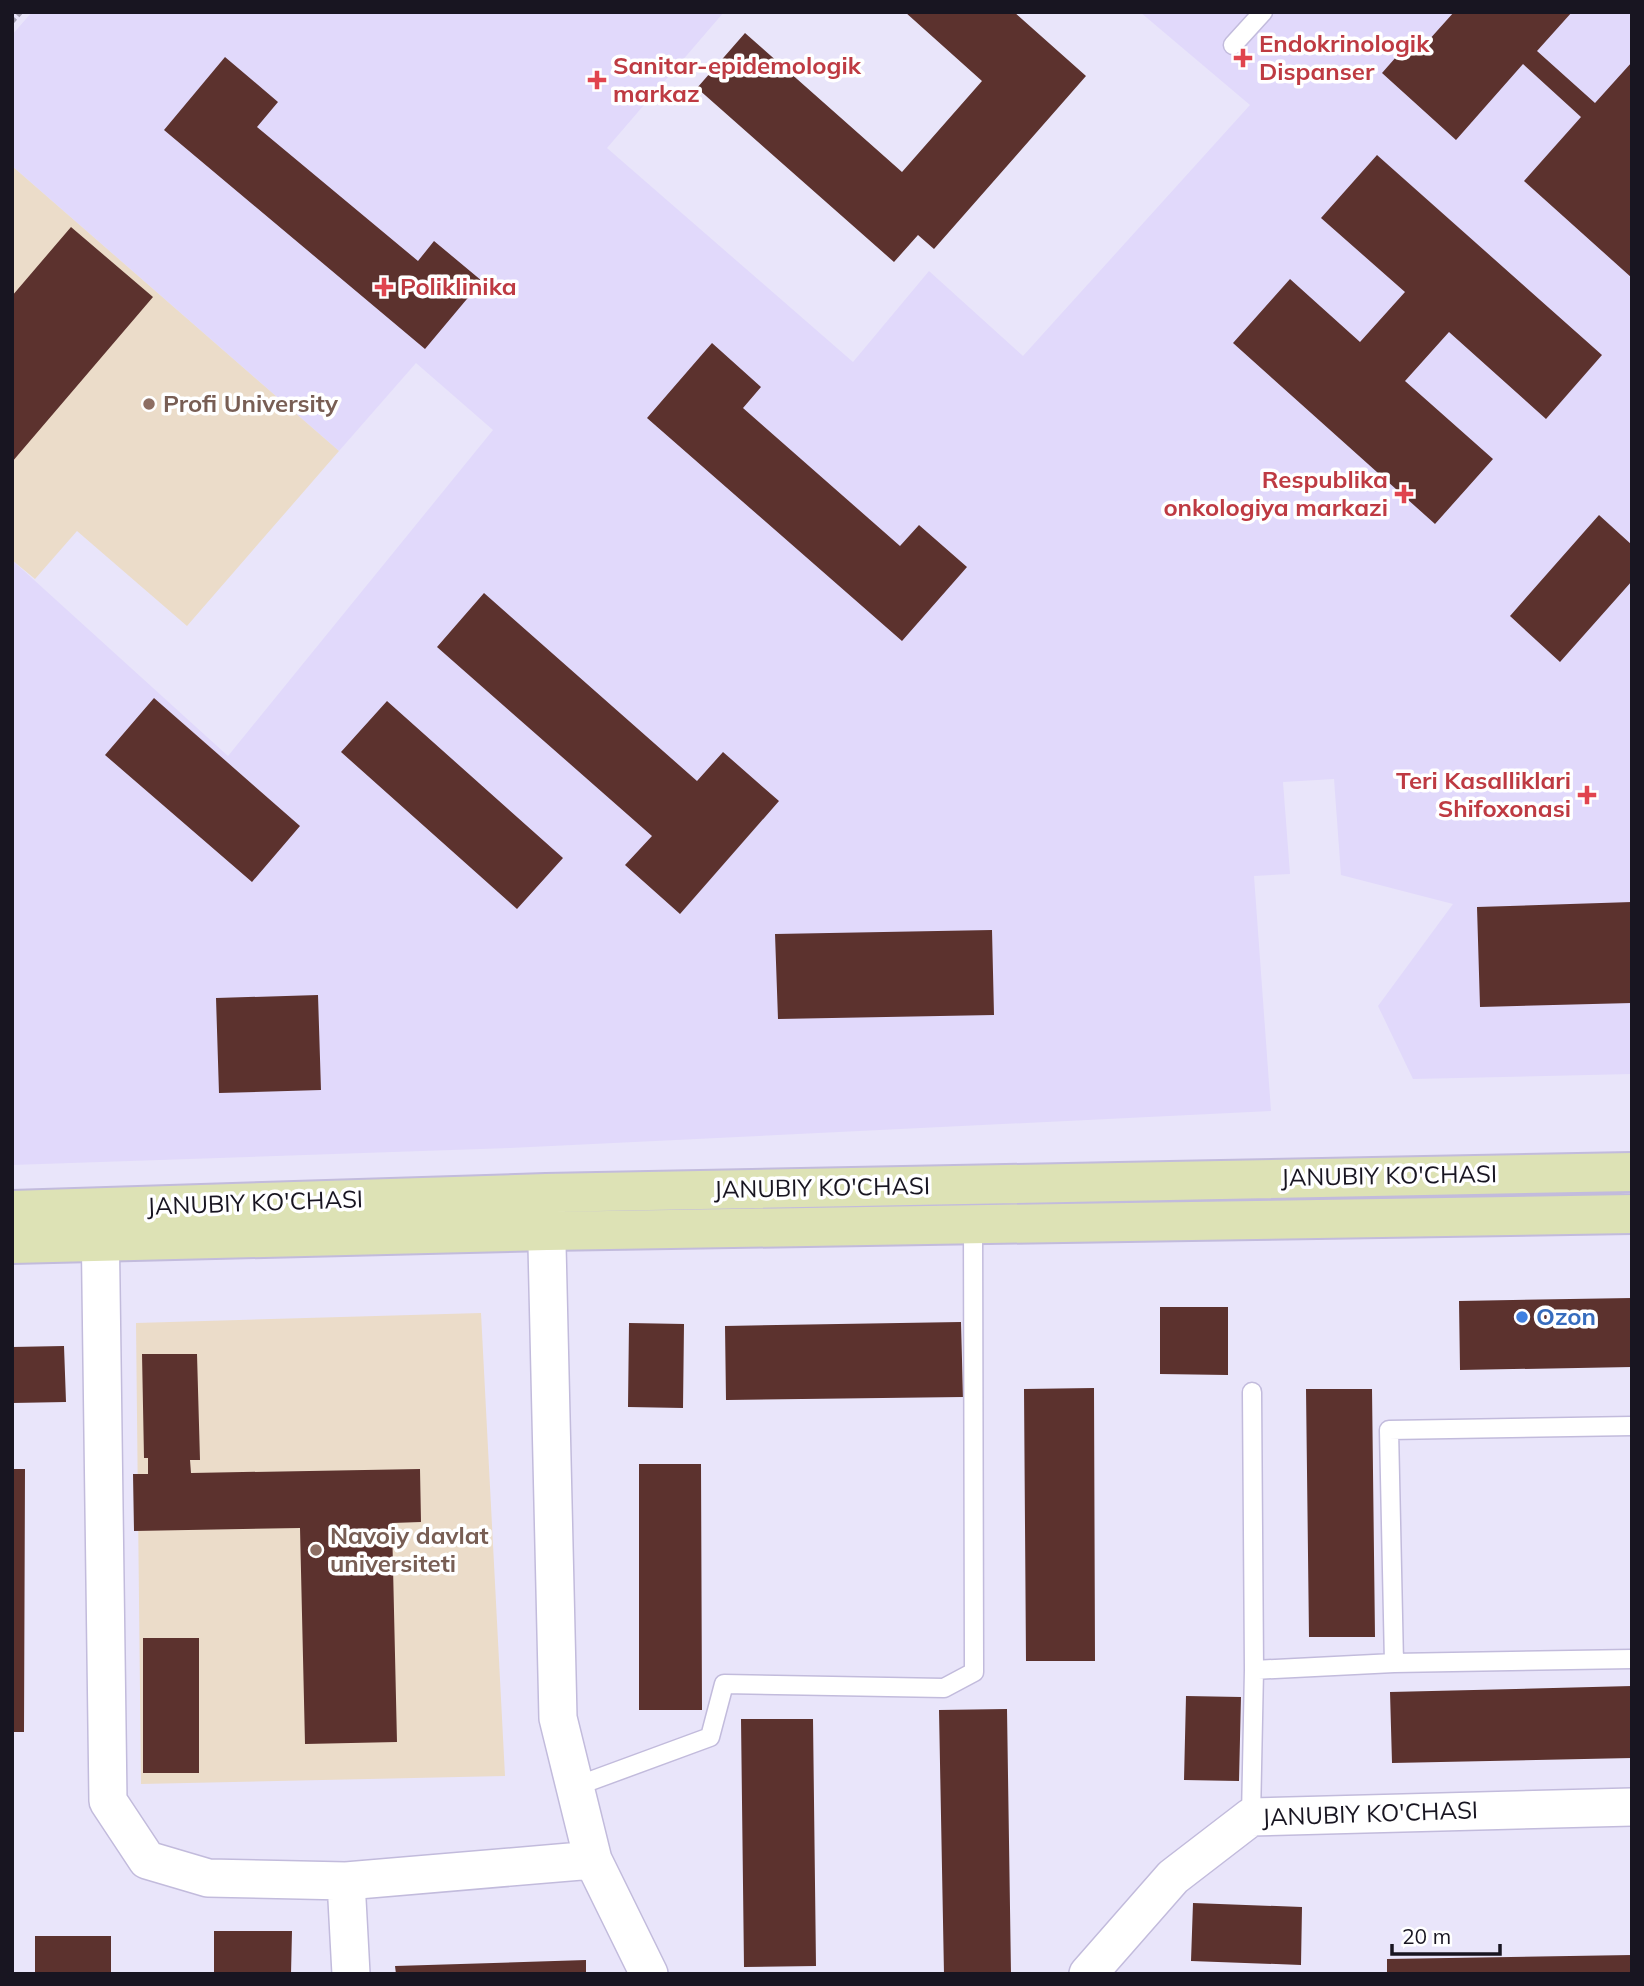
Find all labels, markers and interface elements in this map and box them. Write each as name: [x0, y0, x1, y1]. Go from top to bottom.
place label: Endokrinologik Dispanser: [1259, 28, 1430, 86]
marker: Endokrinologik Dispanser: [1233, 48, 1253, 68]
place label: Sanitar-epidemologik markaz: [613, 50, 862, 108]
marker: Sanitar-epidemologik markaz: [587, 70, 607, 90]
place label: Poliklinika: [400, 271, 517, 301]
marker: Poliklinika: [374, 277, 394, 297]
place label: Profi University: [163, 388, 339, 418]
marker: Profi University: [141, 396, 157, 412]
place label: Respublika onkologiya markazi: [1163, 464, 1388, 522]
marker: Respublika onkologiya markazi: [1394, 484, 1414, 504]
place label: Teri Kasalliklari Shifoxonasi: [1396, 765, 1571, 823]
marker: Teri Kasalliklari Shifoxonasi: [1577, 785, 1597, 805]
street label: JANUBIY KO'CHASI: [1281, 1158, 1497, 1192]
street label: JANUBIY KO'CHASI: [714, 1170, 930, 1204]
street label: JANUBIY KO'CHASI: [146, 1183, 364, 1221]
place label: Ozon: [1536, 1301, 1596, 1331]
marker: Ozon: [1514, 1309, 1530, 1325]
place label: Navoiy davlat universiteti: [330, 1520, 489, 1578]
marker: Navoiy davlat universiteti: [308, 1542, 324, 1558]
street label: JANUBIY KO'CHASI: [1261, 1794, 1479, 1832]
scale bar: [1392, 1912, 1500, 1956]
text: 20 m: [1402, 1923, 1451, 1949]

